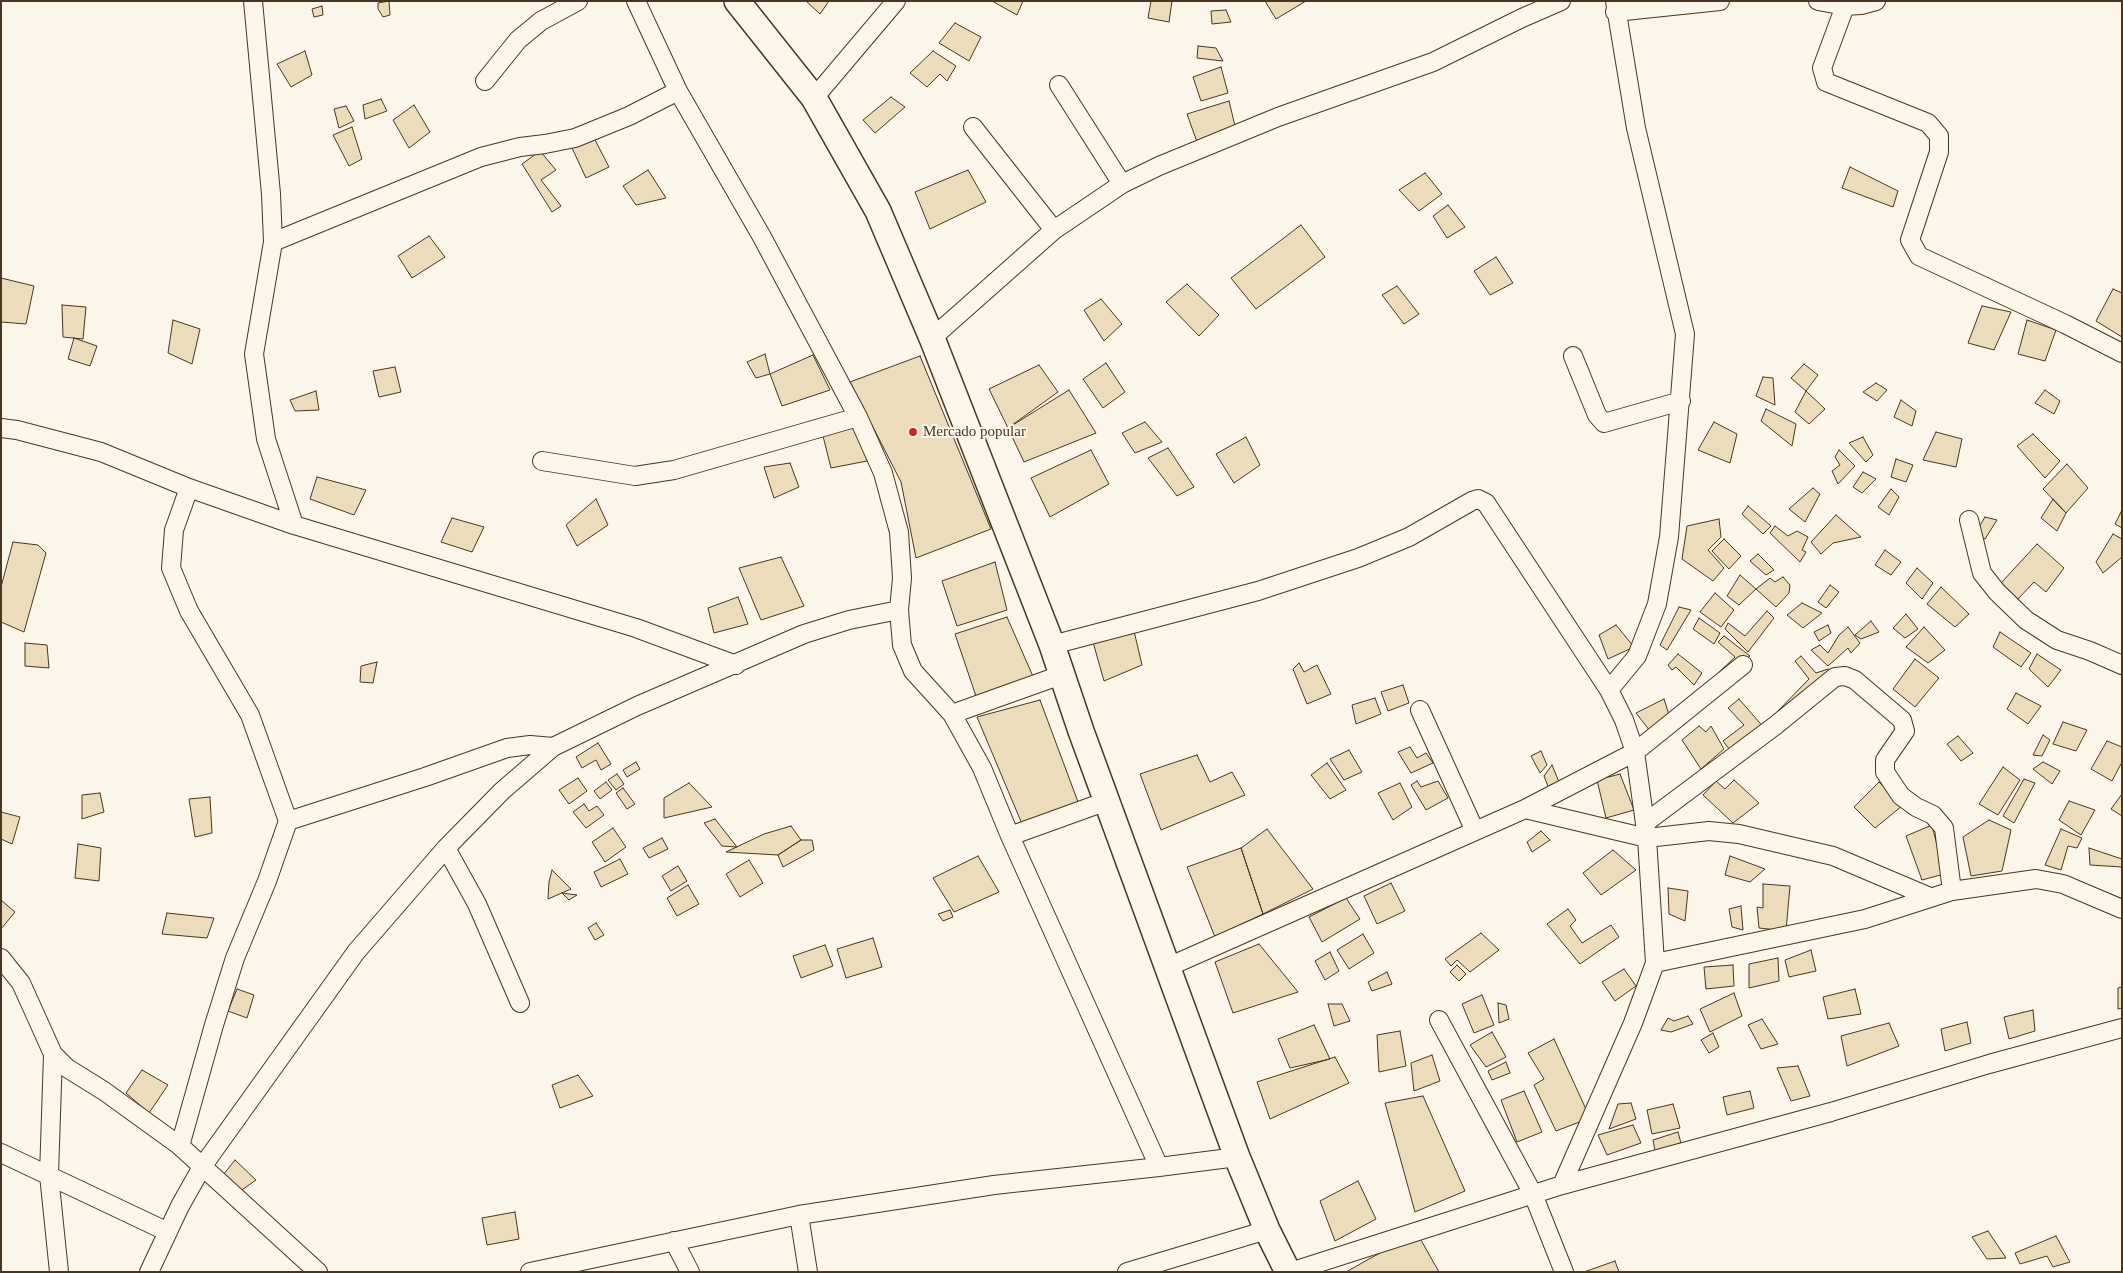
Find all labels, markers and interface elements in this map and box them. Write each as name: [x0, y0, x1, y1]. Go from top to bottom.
place label: Mercado popular: [923, 423, 1026, 441]
marker: Mercado popular: [907, 426, 919, 438]

